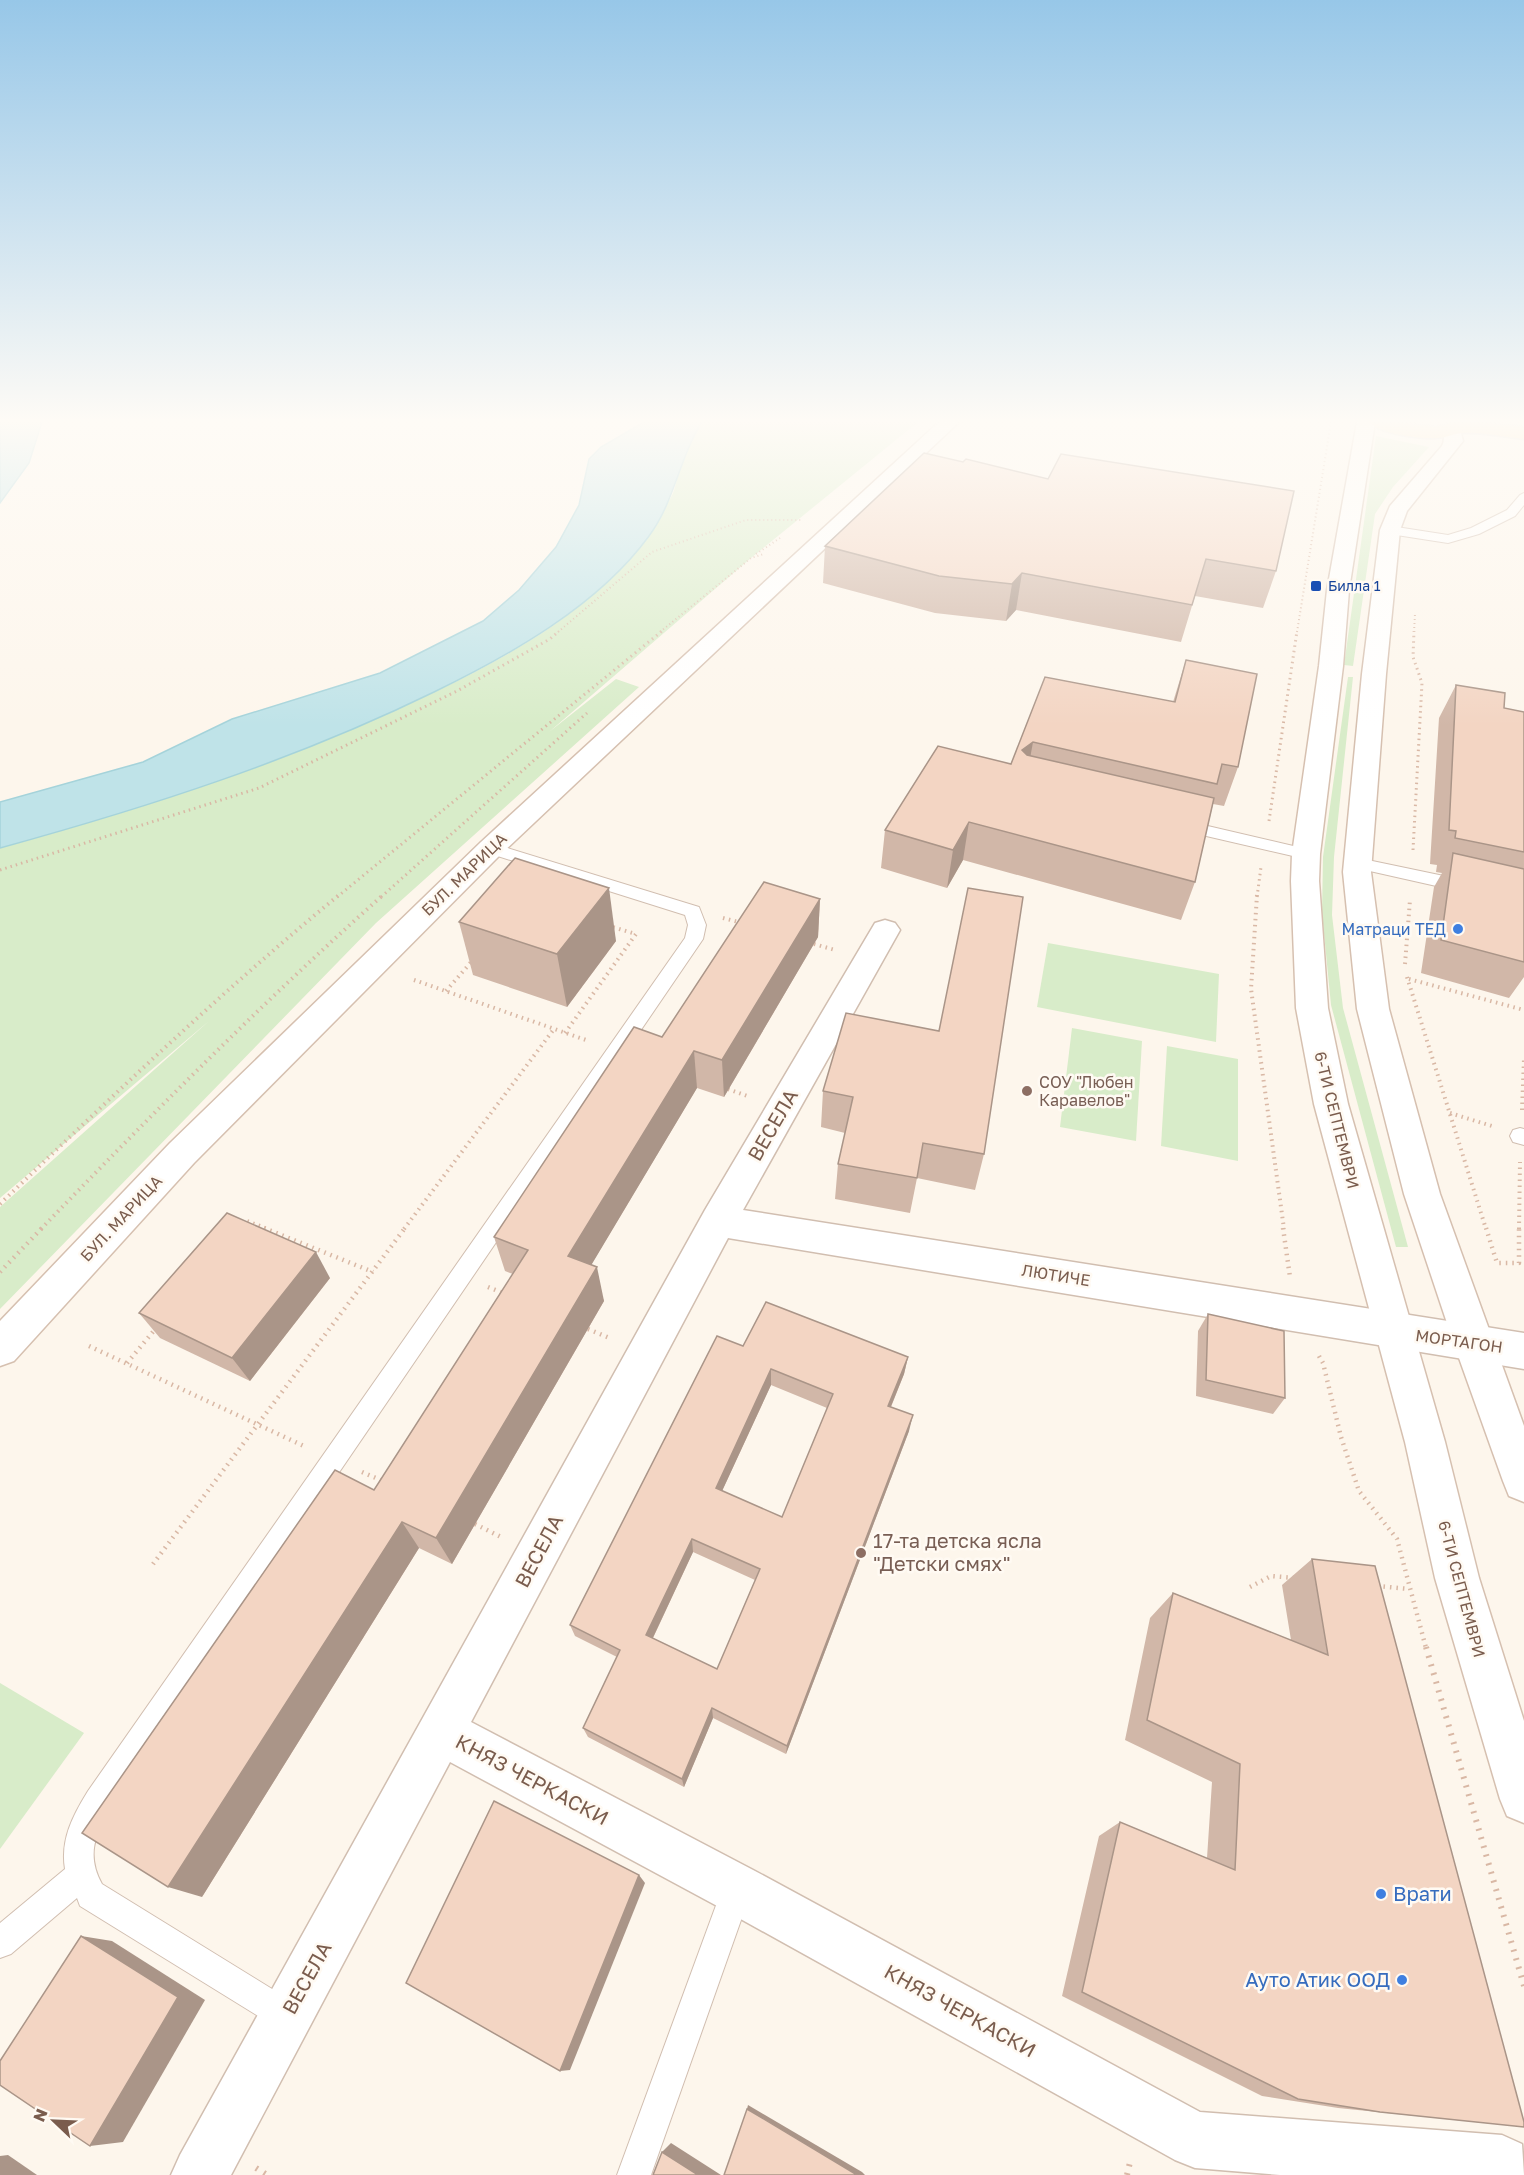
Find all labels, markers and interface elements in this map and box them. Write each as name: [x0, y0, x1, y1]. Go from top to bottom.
place label: Билла 1: [1328, 577, 1381, 594]
marker: Билла 1: [1309, 579, 1323, 593]
street label: БУЛ. МАРИЦА: [417, 828, 511, 920]
place label: Матраци ТЕД: [1342, 919, 1446, 939]
marker: Матраци ТЕД: [1451, 922, 1465, 936]
street label: 6-ТИ СЕПТЕМВРИ: [1310, 1049, 1364, 1191]
place label: СОУ "Любен Каравелов": [1039, 1072, 1133, 1110]
street label: ВЕСЕЛА: [742, 1084, 802, 1165]
marker: СОУ "Любен Каравелов": [1020, 1084, 1034, 1098]
street label: БУЛ. МАРИЦА: [76, 1170, 166, 1265]
street label: ЛЮТИЧЕ: [1020, 1260, 1092, 1290]
street label: МОРТАГОН: [1414, 1325, 1504, 1357]
street label: ВЕСЕЛА: [509, 1510, 567, 1591]
street label: 6-ТИ СЕПТЕМВРИ: [1434, 1518, 1490, 1660]
place label: 17-та детска ясла "Детски смях": [873, 1528, 1042, 1575]
marker: 17-та детска ясла "Детски смях": [854, 1546, 868, 1560]
street label: КНЯЗ ЧЕРКАСКИ: [452, 1729, 613, 1830]
place label: Врати: [1393, 1881, 1452, 1905]
marker: Врати: [1374, 1887, 1388, 1901]
street label: ВЕСЕЛА: [276, 1937, 336, 2018]
street label: КНЯЗ ЧЕРКАСКИ: [880, 1959, 1040, 2062]
place label: Ауто Атик ООД: [1245, 1967, 1390, 1991]
marker: Ауто Атик ООД: [1395, 1973, 1409, 1987]
north arrow: [24, 2091, 84, 2151]
text: N: [29, 2106, 52, 2125]

